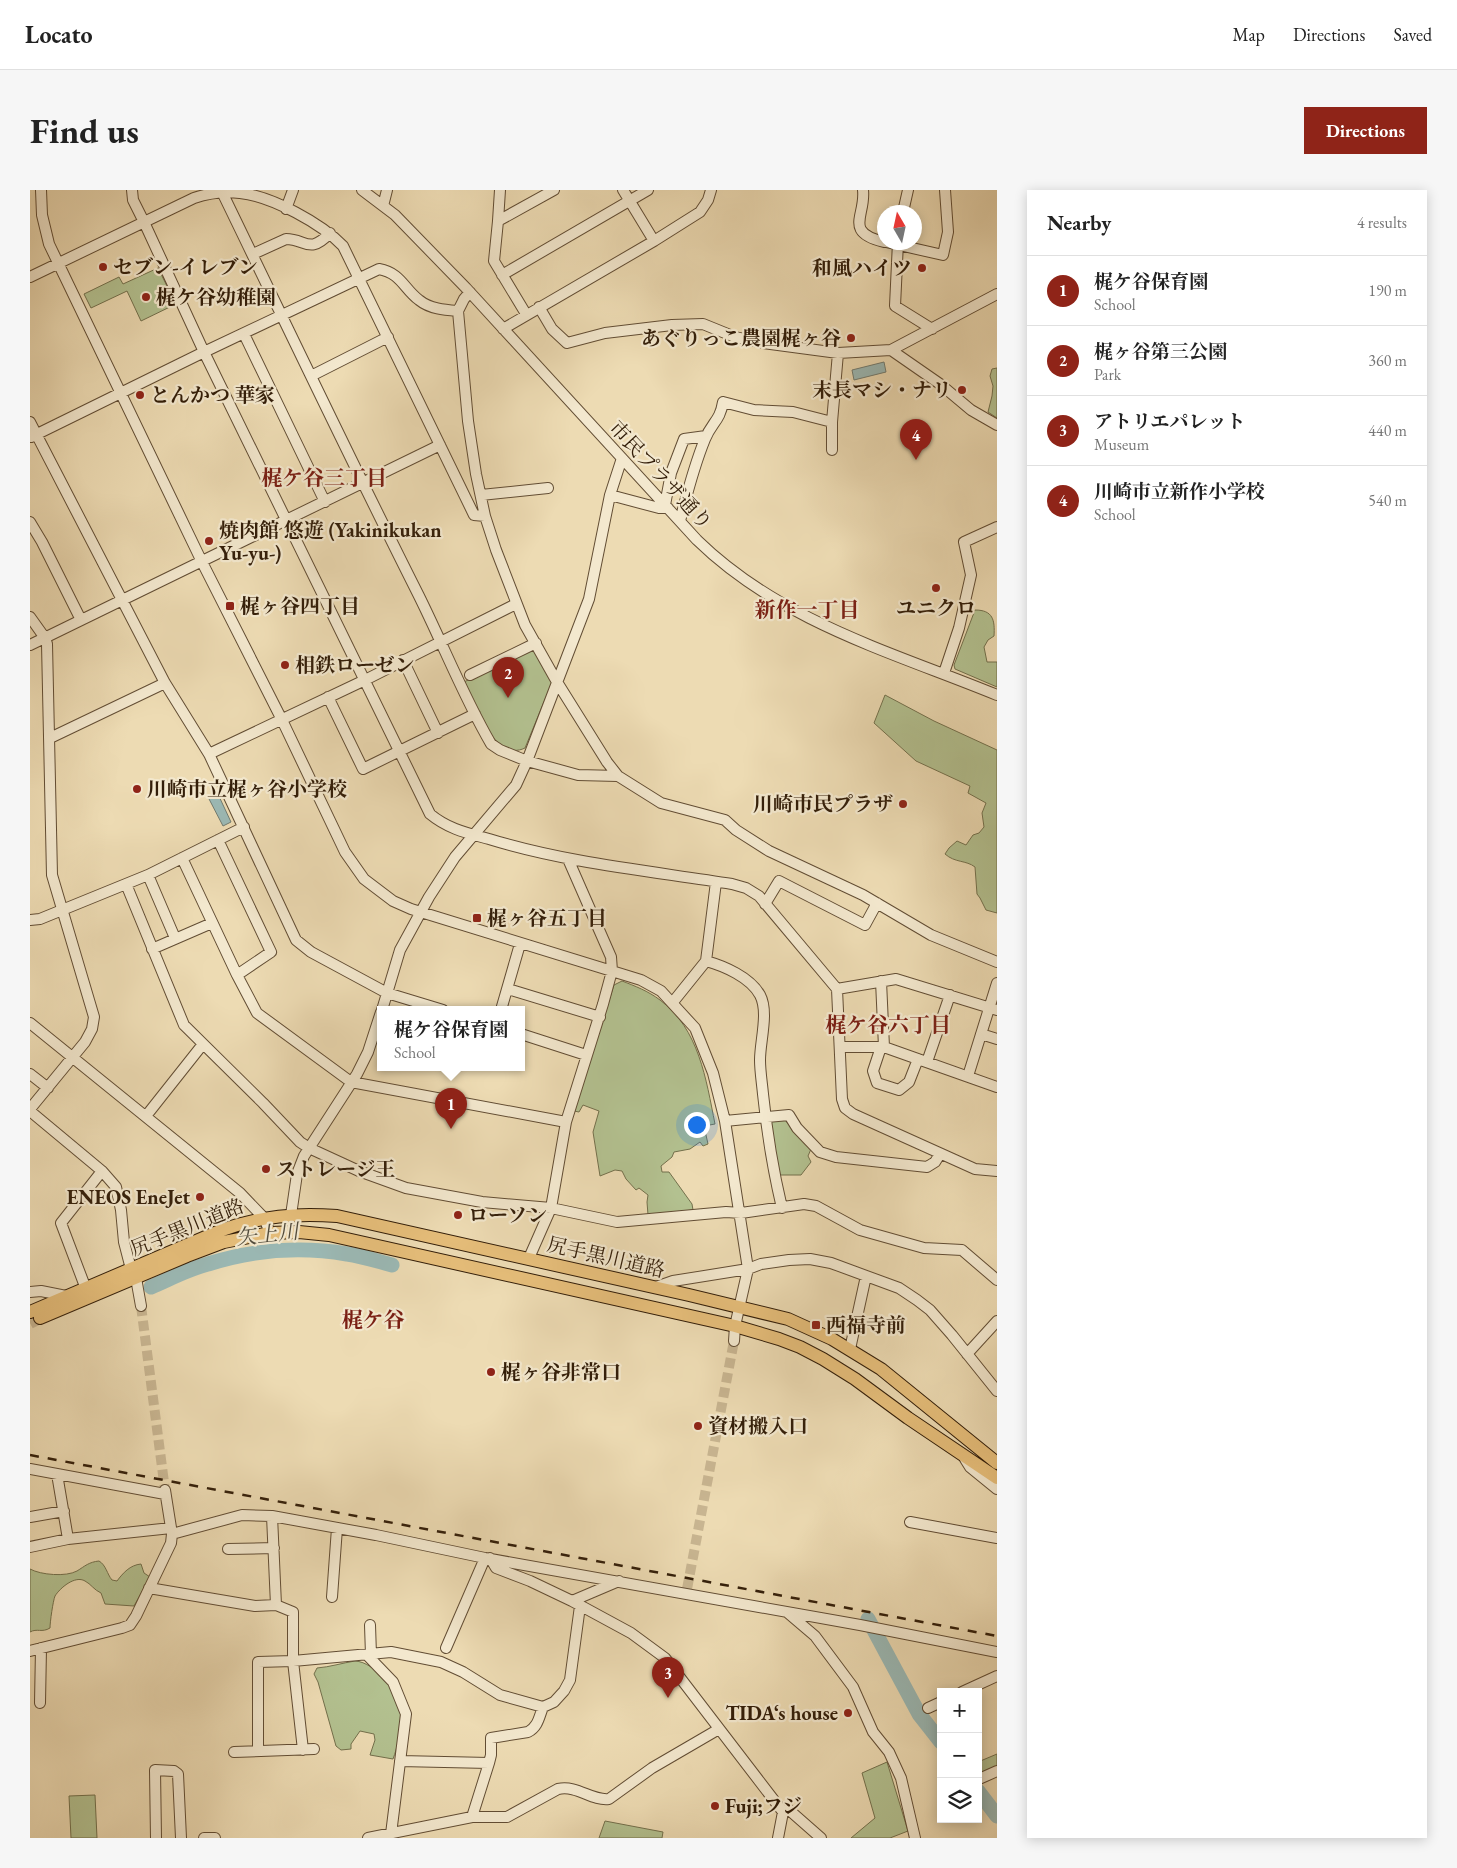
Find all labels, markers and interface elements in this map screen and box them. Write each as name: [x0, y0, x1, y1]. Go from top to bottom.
text: Locato: [25, 19, 93, 50]
text: Map: [1233, 23, 1265, 46]
text: Directions: [1293, 23, 1365, 46]
text: Saved: [1393, 23, 1432, 46]
button: Directions: [1304, 107, 1427, 154]
text: Find us: [30, 108, 139, 153]
north arrow: [877, 205, 922, 250]
text: Nearby: [1047, 209, 1111, 236]
text: 4 results: [1357, 212, 1407, 233]
place label: セブン-イレブン: [113, 254, 258, 280]
place label: 和風ハイツ: [812, 255, 912, 281]
marker: セブン-イレブン: [97, 261, 109, 273]
marker: 和風ハイツ: [916, 262, 928, 274]
text: 梶ケ谷保育園: [1094, 269, 1208, 294]
text: 1: [1059, 280, 1067, 301]
text: 190 m: [1368, 280, 1407, 301]
place label: 梶ケ谷幼稚園: [156, 284, 276, 310]
marker: 梶ケ谷幼稚園: [140, 291, 152, 303]
text: School: [1094, 294, 1136, 315]
place label: あぐりっこ農園梶ヶ谷: [641, 325, 841, 351]
marker: あぐりっこ農園梶ヶ谷: [845, 332, 857, 344]
text: 梶ヶ谷第三公園: [1094, 339, 1227, 364]
text: 2: [1059, 350, 1067, 371]
text: 360 m: [1368, 350, 1407, 371]
text: Park: [1094, 364, 1121, 385]
place label: 末長マシ・ナリ: [812, 377, 952, 403]
place label: とんかつ 華家: [150, 382, 275, 408]
marker: 末長マシ・ナリ: [956, 384, 968, 396]
marker: とんかつ 華家: [134, 389, 146, 401]
text: アトリエパレット: [1094, 409, 1245, 434]
street label: 市民プラザ通り: [604, 415, 718, 535]
pin: 4: [900, 419, 932, 460]
text: 3: [1059, 420, 1067, 441]
text: 440 m: [1368, 420, 1407, 441]
text: Museum: [1094, 434, 1149, 455]
district label: 梶ケ谷三丁目: [261, 464, 387, 491]
text: 川崎市立新作小学校: [1094, 479, 1265, 504]
text: 4: [1059, 490, 1067, 511]
text: 540 m: [1368, 490, 1407, 511]
text: School: [1094, 504, 1136, 525]
place label: 焼肉館 悠遊 (Yakinikukan Yu-yu-): [219, 517, 442, 566]
marker: 焼肉館 悠遊 (Yakinikukan Yu-yu-): [203, 535, 215, 547]
marker: ユニクロ: [930, 582, 942, 594]
place label: 梶ヶ谷四丁目: [240, 593, 360, 619]
place label: ユニクロ: [896, 595, 976, 621]
district label: 新作一丁目: [755, 596, 860, 623]
marker: 梶ヶ谷四丁目: [224, 600, 236, 612]
place label: 相鉄ローゼン: [295, 652, 415, 678]
pin: 2: [492, 657, 524, 698]
marker: 相鉄ローゼン: [279, 659, 291, 671]
place label: 川崎市立梶ヶ谷小学校: [147, 776, 347, 802]
marker: 川崎市立梶ヶ谷小学校: [131, 783, 143, 795]
place label: 川崎市民プラザ: [753, 791, 893, 817]
marker: 川崎市民プラザ: [897, 798, 909, 810]
place label: 梶ヶ谷五丁目: [487, 905, 607, 931]
marker: 梶ヶ谷五丁目: [471, 912, 483, 924]
popup: [377, 1006, 525, 1071]
district label: 梶ケ谷六丁目: [825, 1011, 951, 1038]
text: 梶ケ谷保育園: [394, 1017, 508, 1042]
text: School: [394, 1042, 436, 1063]
pin: 1: [435, 1088, 467, 1129]
your location: [684, 1112, 710, 1138]
place label: ストレージ王: [276, 1156, 396, 1182]
marker: ストレージ王: [260, 1163, 272, 1175]
place label: ENEOS EneJet: [67, 1184, 190, 1210]
marker: ENEOS EneJet: [194, 1191, 206, 1203]
street label: 尻手黒川道路: [126, 1192, 248, 1262]
place label: ローソン: [468, 1202, 547, 1228]
marker: ローソン: [452, 1209, 464, 1221]
water label: 矢上川: [234, 1217, 302, 1251]
street label: 尻手黒川道路: [545, 1231, 667, 1283]
district label: 梶ケ谷: [342, 1306, 405, 1333]
place label: 西福寺前: [826, 1312, 906, 1338]
marker: 西福寺前: [810, 1319, 822, 1331]
place label: 梶ヶ谷非常口: [501, 1359, 621, 1385]
marker: 梶ヶ谷非常口: [485, 1366, 497, 1378]
place label: 資材搬入口: [708, 1413, 808, 1439]
marker: 資材搬入口: [692, 1420, 704, 1432]
pin: 3: [652, 1657, 684, 1698]
map controls: [937, 1688, 982, 1823]
button: +: [937, 1688, 982, 1733]
place label: TIDA‘s house: [725, 1700, 838, 1726]
marker: TIDA‘s house: [842, 1707, 854, 1719]
button: −: [937, 1733, 982, 1778]
button: layers: [937, 1778, 982, 1823]
place label: Fuji;フジ: [725, 1793, 802, 1819]
marker: Fuji;フジ: [709, 1800, 721, 1812]

